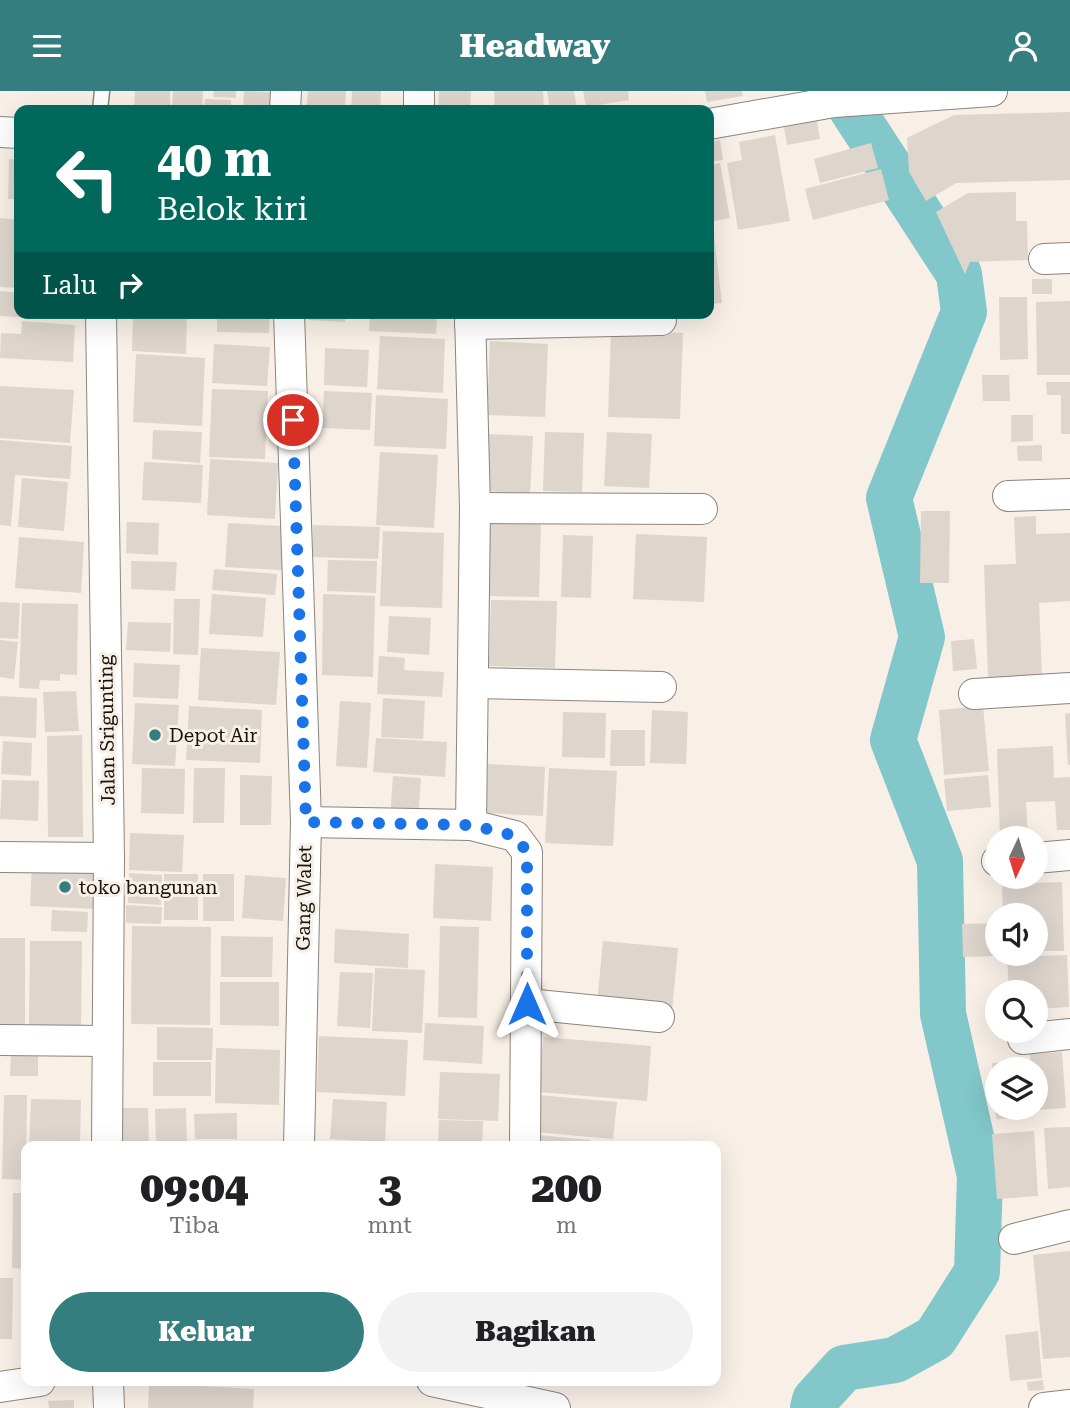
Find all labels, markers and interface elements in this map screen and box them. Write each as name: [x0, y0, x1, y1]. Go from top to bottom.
icon: menu: [28, 27, 66, 65]
text: Headway: [459, 27, 611, 65]
icon: person: [1004, 27, 1042, 65]
text: 40 m: [157, 131, 272, 188]
icon: left: [42, 133, 133, 224]
text: Belok kiri: [157, 190, 308, 228]
icon: right: [111, 266, 149, 304]
text: Lalu: [42, 270, 97, 300]
pin: [263, 390, 323, 450]
icon: arrive: [274, 401, 312, 439]
street label: Jalan Srigunting: [94, 654, 120, 805]
place label: Depot Air: [169, 724, 258, 747]
marker: Depot Air: [147, 727, 163, 743]
north arrow: [985, 826, 1048, 889]
map controls: [985, 826, 1048, 1120]
street label: Gang Walet: [292, 845, 316, 951]
place label: toko bangunan: [79, 876, 218, 899]
marker: toko bangunan: [57, 879, 73, 895]
button: sound: [985, 903, 1048, 966]
position arrow: [490, 967, 564, 1041]
button: search: [985, 980, 1048, 1043]
button: layers: [985, 1057, 1048, 1120]
text: 09:04: [140, 1163, 248, 1212]
text: 3: [378, 1163, 401, 1212]
text: 200: [531, 1163, 602, 1212]
text: Tiba: [169, 1212, 219, 1239]
text: mnt: [368, 1212, 412, 1239]
text: m: [556, 1212, 577, 1239]
button: Keluar: [49, 1292, 364, 1372]
button: Bagikan: [378, 1292, 693, 1372]

